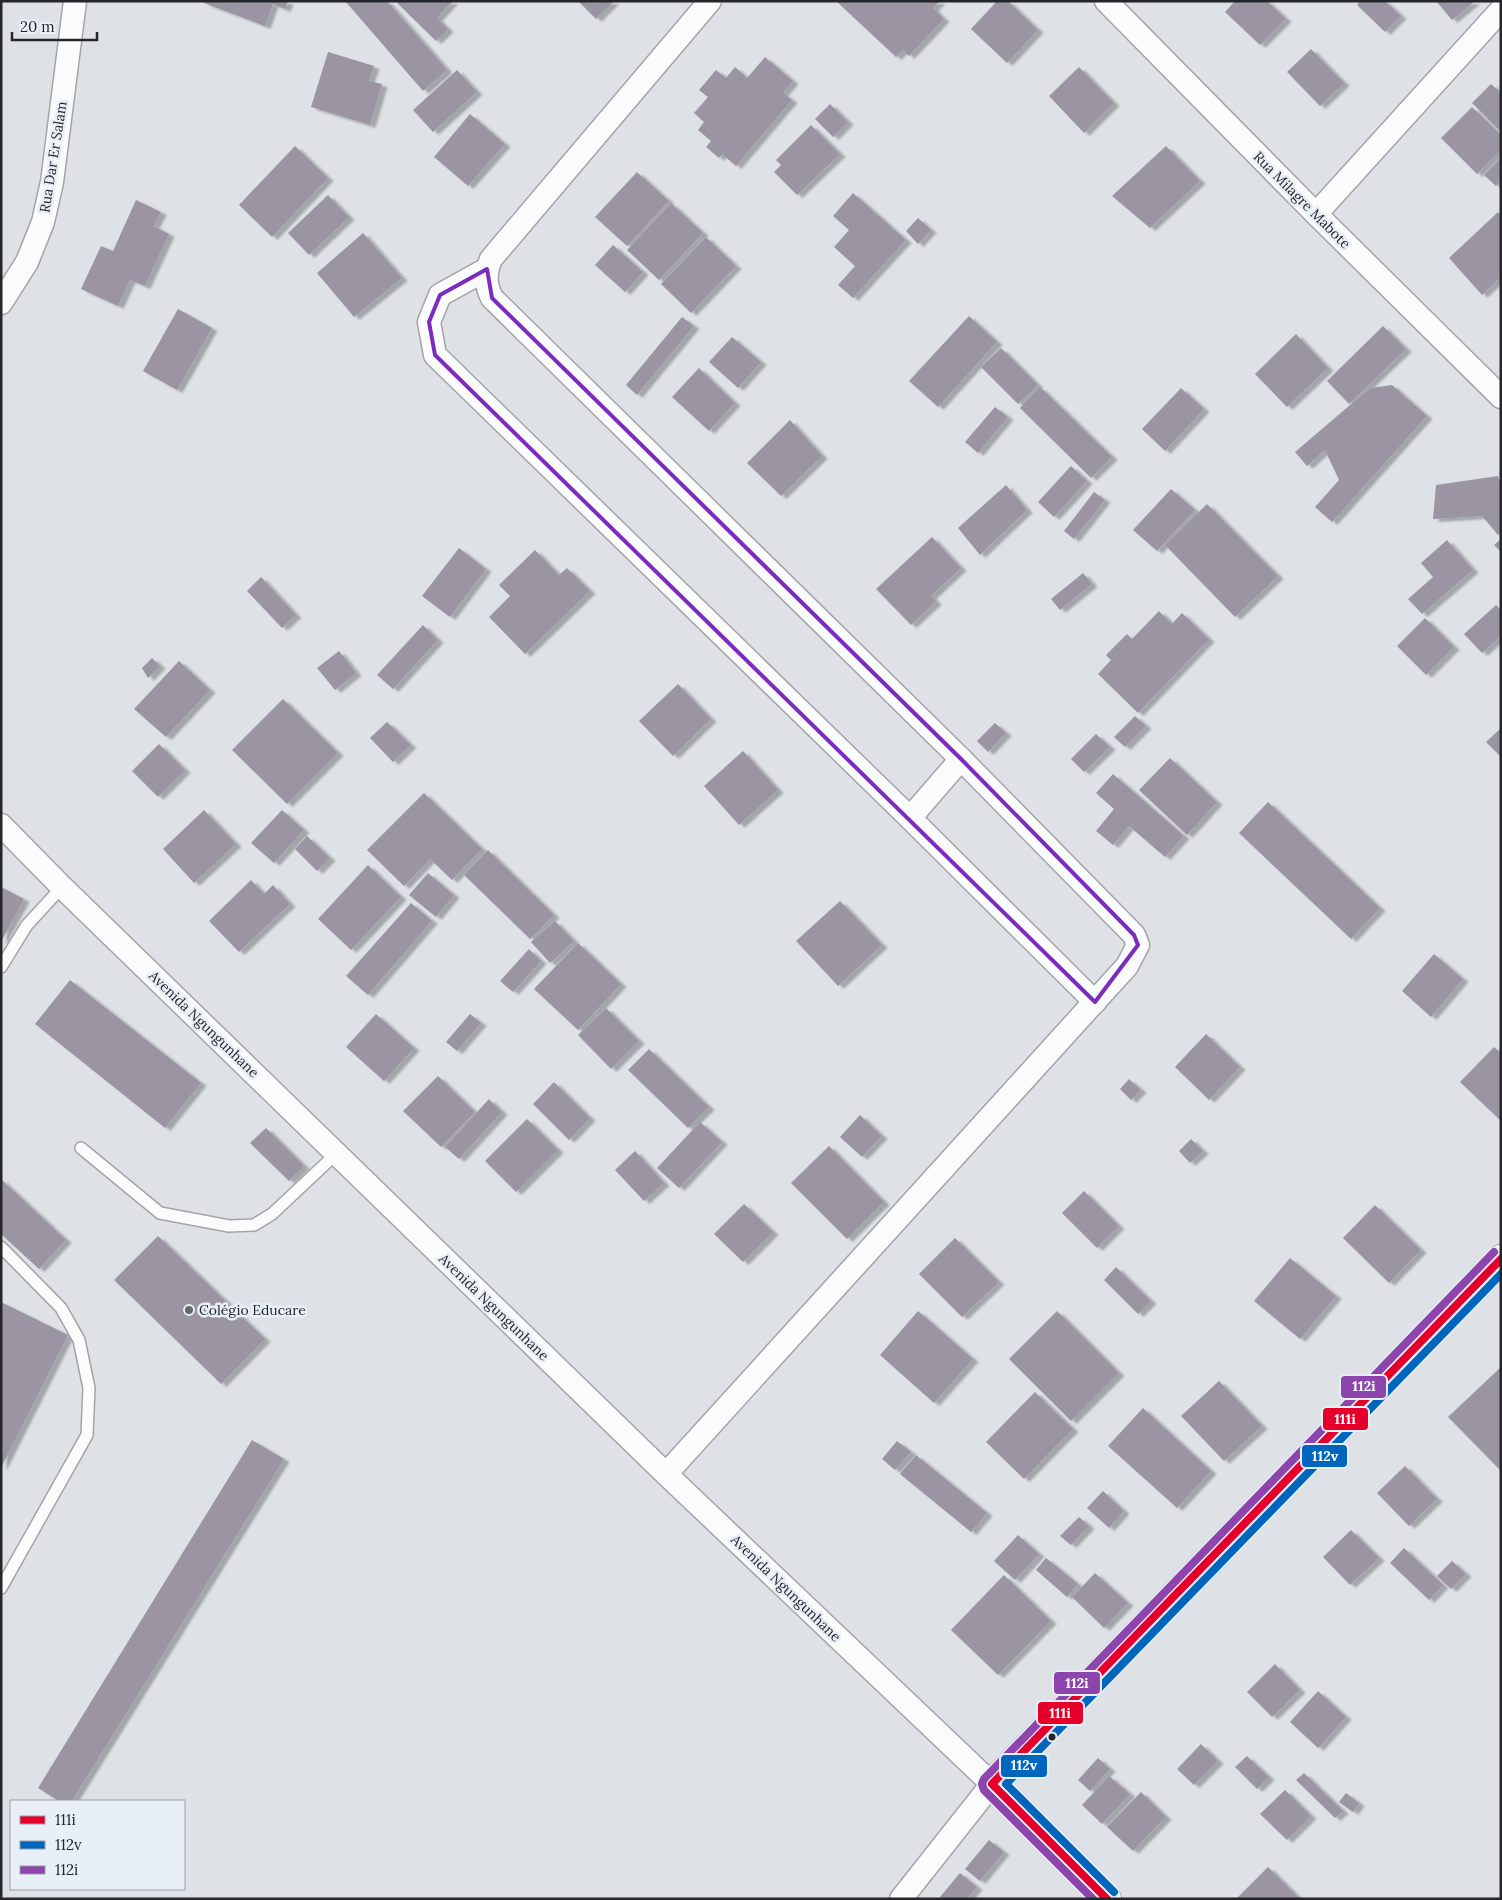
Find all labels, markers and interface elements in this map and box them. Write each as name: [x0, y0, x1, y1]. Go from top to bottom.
scale bar: [12, 10, 98, 42]
text: 20 m: [20, 17, 55, 36]
street label: Rua Dar Er Salam: [35, 100, 71, 214]
street label: Rua Milagre Mabote: [1250, 148, 1355, 253]
street label: Avenida Ngungunhane: [144, 966, 263, 1082]
street label: Avenida Ngungunhane: [434, 1249, 553, 1365]
place label: Colégio Educare: [199, 1301, 306, 1319]
marker: Colégio Educare: [183, 1304, 195, 1316]
line badge: 112i: [1340, 1375, 1387, 1399]
text: 112i: [1352, 1377, 1376, 1395]
line badge: 111i: [1322, 1407, 1369, 1431]
text: 111i: [1334, 1410, 1356, 1428]
line badge: 112v: [1301, 1444, 1348, 1468]
text: 112v: [1312, 1447, 1339, 1465]
street label: Avenida Ngungunhane: [726, 1530, 845, 1646]
line badge: 112i: [1053, 1671, 1101, 1695]
text: 112i: [1065, 1674, 1089, 1692]
line badge: 111i: [1037, 1701, 1084, 1725]
text: 111i: [1049, 1704, 1071, 1722]
unlabelled marker: [1047, 1732, 1057, 1742]
line badge: 112v: [1000, 1754, 1048, 1778]
text: 112v: [1011, 1756, 1038, 1774]
legend: [10, 1800, 185, 1890]
text: 111i: [55, 1810, 76, 1829]
text: 112v: [55, 1835, 82, 1854]
text: 112i: [55, 1860, 78, 1879]

